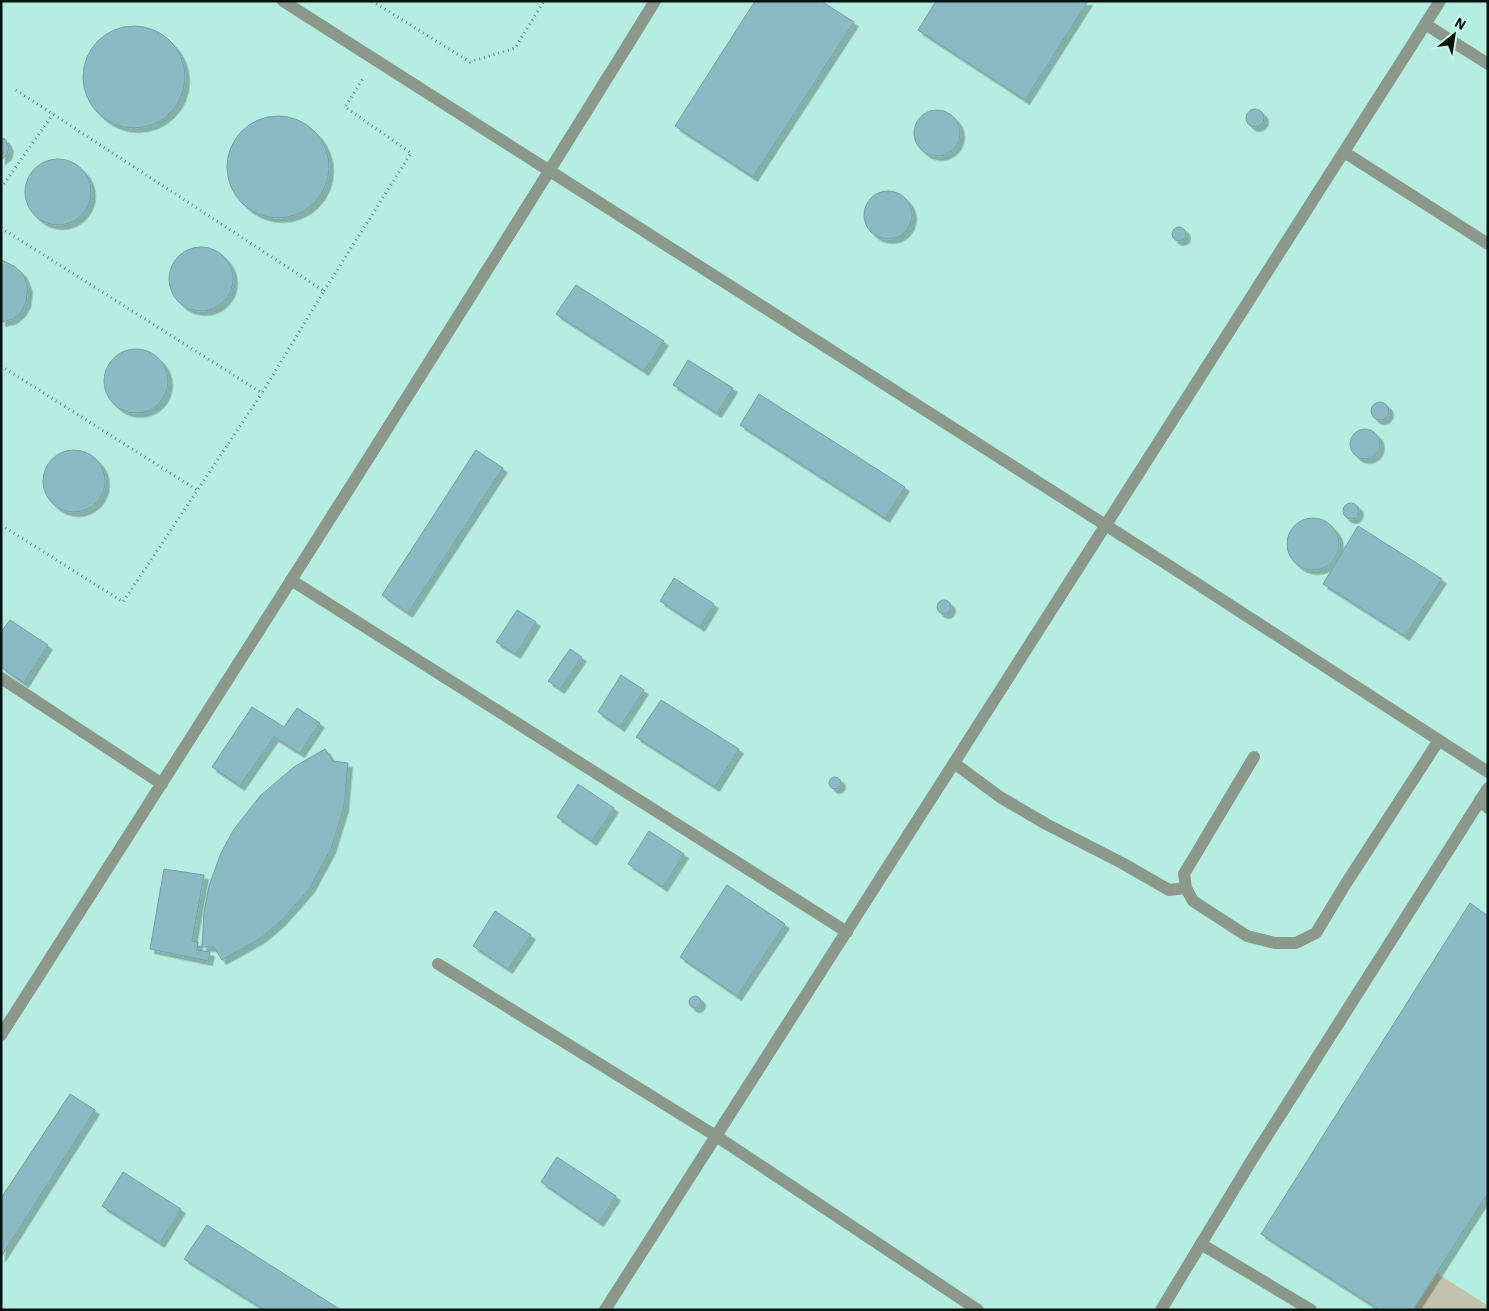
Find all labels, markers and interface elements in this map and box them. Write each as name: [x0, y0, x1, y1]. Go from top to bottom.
north arrow: [1429, 10, 1479, 60]
text: N: [1452, 13, 1469, 34]

